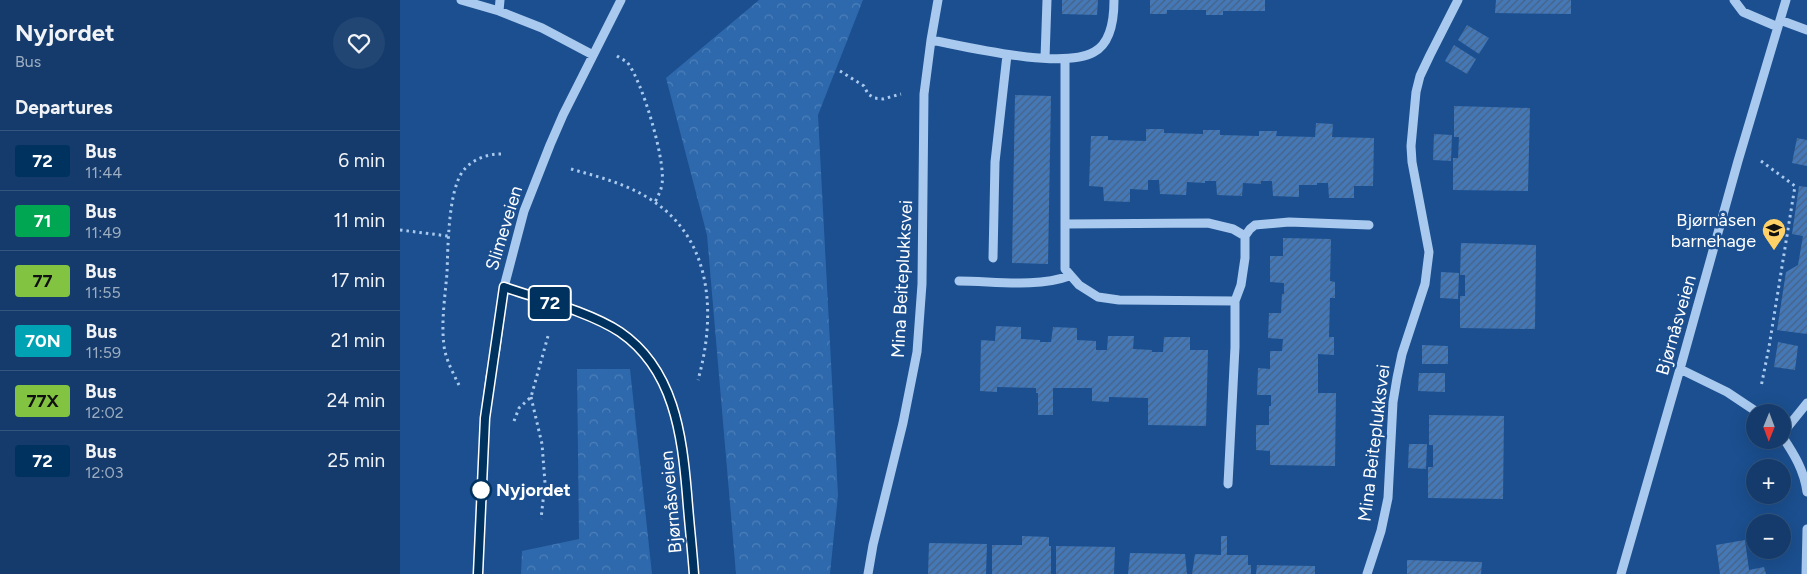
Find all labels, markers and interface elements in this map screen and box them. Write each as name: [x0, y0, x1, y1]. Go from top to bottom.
button: heart: [333, 17, 385, 69]
text: Nyjordet: [15, 18, 115, 47]
text: Bus: [15, 52, 41, 71]
text: Departures: [15, 96, 113, 119]
text: Bus: [85, 140, 116, 163]
text: 6 min: [338, 149, 385, 172]
text: 72: [32, 150, 53, 172]
text: 11:44: [85, 163, 122, 182]
street label: Slimeveien: [481, 183, 527, 273]
street label: Mina Beiteplukksvei: [887, 199, 917, 359]
text: Bus: [85, 200, 116, 223]
text: 11 min: [333, 209, 385, 232]
place label: Bjørnåsen barnehage: [1671, 209, 1756, 252]
text: 71: [34, 210, 51, 232]
school or university icon: Bjørnåsen barnehage: [1761, 217, 1787, 251]
text: 11:49: [85, 223, 121, 242]
text: Bus: [85, 260, 116, 283]
text: 17 min: [331, 269, 385, 292]
text: 77: [32, 270, 53, 292]
street label: Bjørnåsveien: [1651, 272, 1701, 378]
text: 11:55: [85, 283, 121, 302]
line badge: 72: [528, 287, 572, 319]
text: 72: [540, 292, 560, 314]
text: Bus: [86, 320, 117, 343]
text: 21 min: [331, 329, 385, 352]
text: 70N: [25, 330, 61, 352]
text: 11:59: [86, 343, 121, 362]
street label: Mina Beiteplukksvei: [1353, 363, 1395, 523]
text: Bus: [85, 380, 116, 403]
text: 24 min: [327, 389, 385, 412]
text: 77X: [26, 390, 59, 412]
text: 12:02: [85, 403, 124, 422]
north arrow: [1746, 404, 1791, 449]
map controls: [1746, 404, 1791, 559]
text: Bus: [85, 440, 116, 463]
text: 25 min: [328, 449, 385, 472]
text: 72: [32, 450, 53, 472]
street label: Bjørnåsveien: [656, 450, 686, 554]
button: +: [1746, 459, 1791, 504]
text: 12:03: [85, 463, 124, 482]
marker: Nyjordet: [470, 479, 492, 501]
place label: Nyjordet: [496, 479, 571, 501]
button: −: [1746, 514, 1791, 559]

